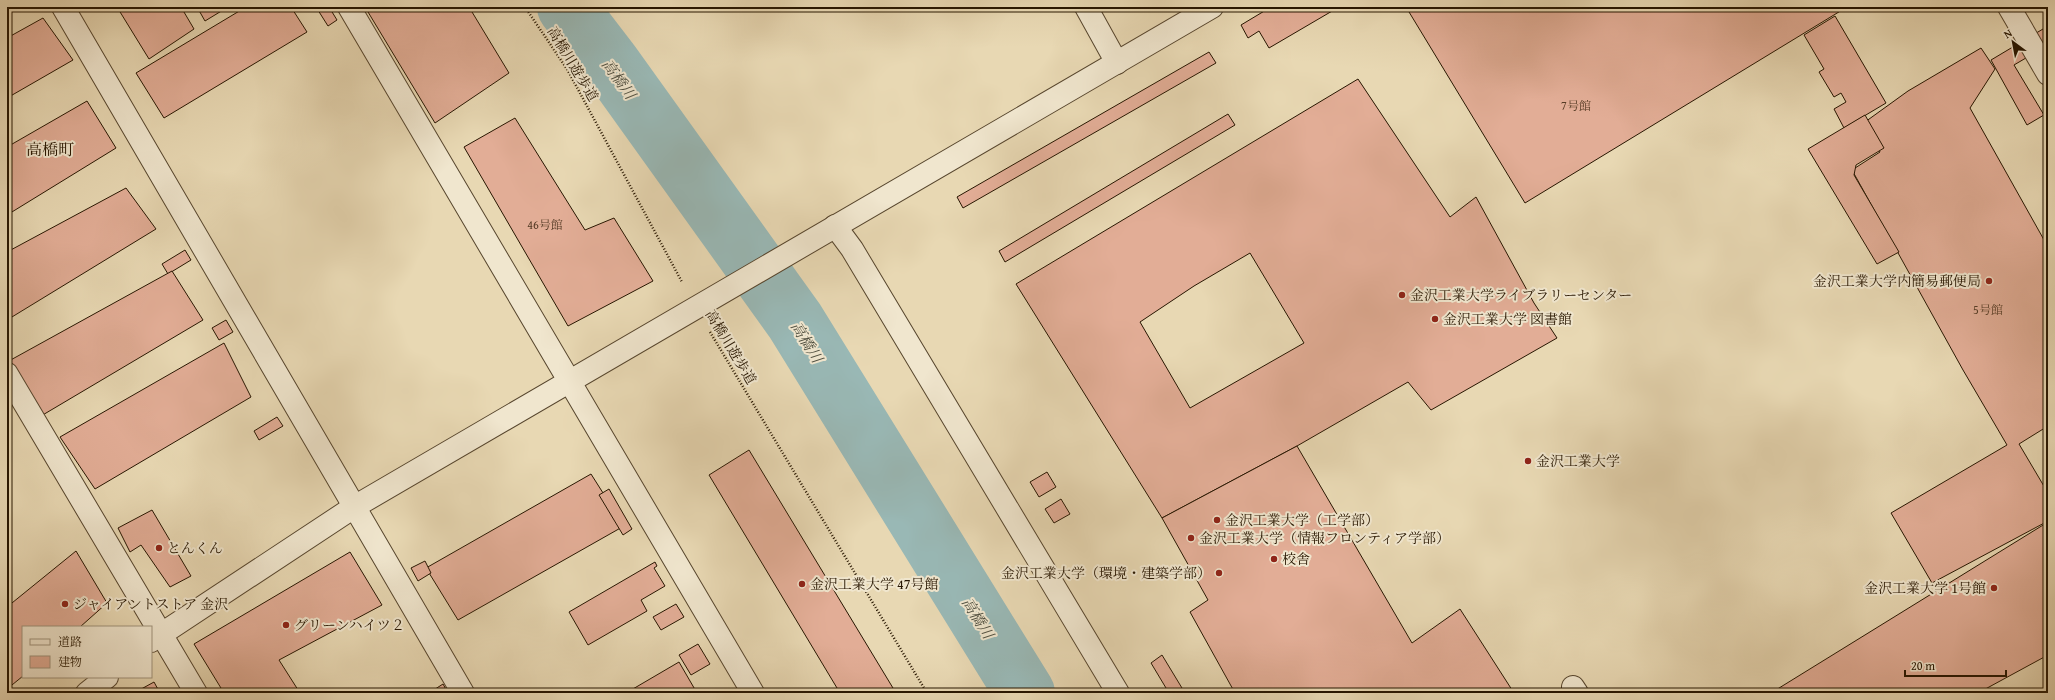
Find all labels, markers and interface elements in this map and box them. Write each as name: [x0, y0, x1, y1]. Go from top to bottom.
north arrow: [1993, 22, 2033, 62]
street label: 高橋川遊歩道: [543, 23, 603, 105]
text: N: [2000, 24, 2016, 42]
water label: 高橋川: [597, 55, 642, 105]
house number: 7号館: [1561, 97, 1591, 114]
district label: 高橋町: [26, 137, 74, 161]
house number: 46号館: [527, 216, 563, 233]
place label: 金沢工業大学内簡易郵便局: [1813, 271, 1981, 291]
marker: 金沢工業大学内簡易郵便局: [1984, 276, 1994, 286]
place label: 金沢工業大学ライブラリーセンター: [1410, 285, 1632, 305]
marker: 金沢工業大学ライブラリーセンター: [1397, 290, 1407, 300]
house number: 5号館: [1973, 301, 2003, 318]
street label: 高橋川遊歩道: [701, 306, 761, 388]
place label: 金沢工業大学 図書館: [1443, 309, 1572, 329]
marker: 金沢工業大学 図書館: [1430, 314, 1440, 324]
water label: 高橋川: [786, 317, 829, 368]
place label: 金沢工業大学: [1536, 451, 1620, 471]
marker: 金沢工業大学: [1523, 456, 1533, 466]
place label: 金沢工業大学（工学部）: [1225, 510, 1379, 530]
marker: 金沢工業大学（工学部）: [1212, 515, 1222, 525]
place label: 金沢工業大学（情報フロンティア学部）: [1199, 528, 1450, 548]
marker: 金沢工業大学（情報フロンティア学部）: [1186, 533, 1196, 543]
place label: とんくん: [167, 538, 223, 558]
marker: とんくん: [154, 543, 164, 553]
place label: 校舎: [1282, 549, 1310, 569]
marker: 校舎: [1269, 554, 1279, 564]
place label: 金沢工業大学（環境・建築学部）: [1001, 563, 1211, 583]
marker: 金沢工業大学（環境・建築学部）: [1214, 568, 1224, 578]
place label: 金沢工業大学 47号館: [810, 574, 939, 594]
place label: 金沢工業大学 1号館: [1864, 578, 1986, 598]
marker: 金沢工業大学 47号館: [797, 579, 807, 589]
marker: 金沢工業大学 1号館: [1989, 583, 1999, 593]
water label: 高橋川: [957, 593, 1000, 644]
place label: ジャイアントストア 金沢: [73, 594, 228, 614]
marker: ジャイアントストア 金沢: [60, 599, 70, 609]
place label: グリーンハイツ２: [294, 615, 405, 635]
marker: グリーンハイツ２: [281, 620, 291, 630]
legend: [22, 626, 152, 678]
text: 道路: [58, 633, 82, 650]
scale bar: [1905, 652, 2006, 678]
text: 建物: [58, 653, 82, 670]
text: 20 m: [1911, 657, 1935, 674]

